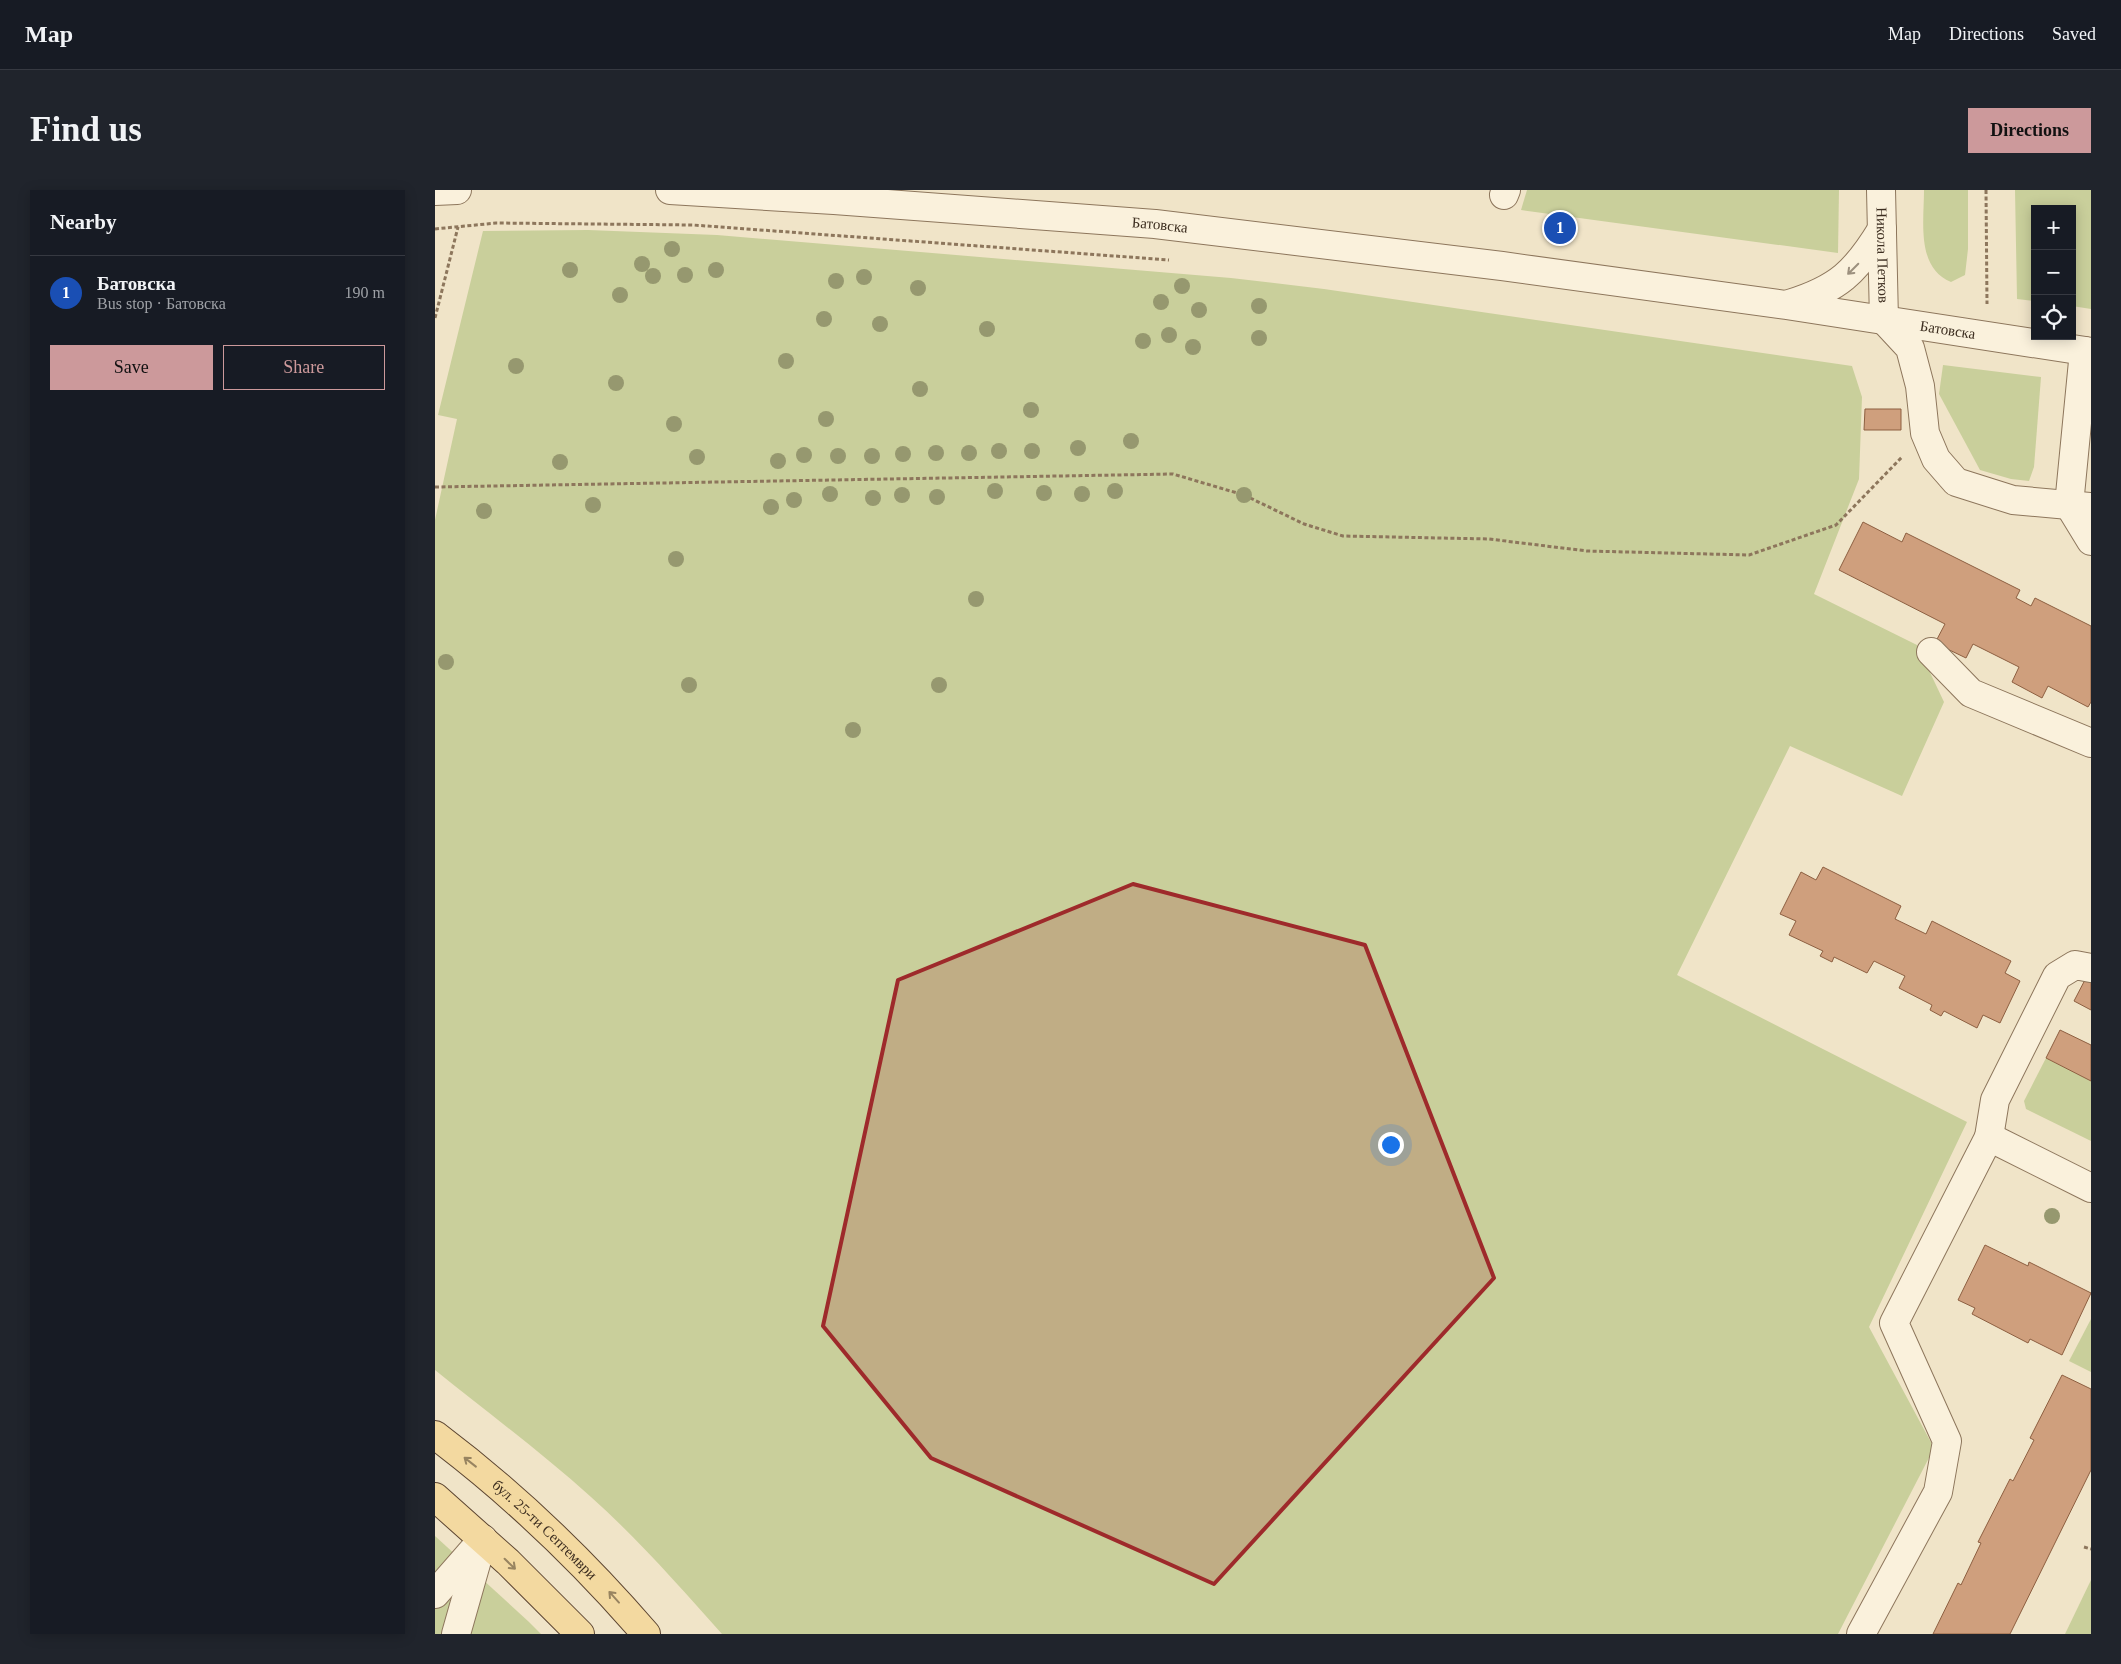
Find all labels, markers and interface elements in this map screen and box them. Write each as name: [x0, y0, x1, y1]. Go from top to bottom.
text: Map: [25, 21, 73, 47]
text: Map: [1888, 24, 1921, 44]
text: Directions: [1949, 24, 2024, 44]
text: Saved: [2052, 24, 2096, 44]
button: Directions: [1968, 108, 2091, 153]
text: Find us: [30, 110, 142, 149]
map controls: [2031, 205, 2076, 340]
button: +: [2031, 205, 2076, 250]
street label: Никола Петков: [1873, 207, 1892, 303]
pin: 1: [1544, 209, 1576, 247]
text: Nearby: [50, 210, 117, 234]
street label: Батовска: [1131, 214, 1189, 236]
button: −: [2031, 250, 2076, 295]
one-way arrow: [1848, 262, 1860, 274]
text: Батовска: [97, 273, 176, 294]
text: 1: [62, 284, 70, 301]
text: 190 m: [345, 284, 385, 301]
text: Bus stop · Батовска: [97, 295, 226, 312]
button: locate: [2031, 295, 2076, 340]
street label: Батовска: [1919, 318, 1977, 342]
button: Save: [50, 345, 213, 390]
button: Share: [223, 345, 385, 390]
your location: [1378, 1132, 1404, 1158]
one-way arrow: [464, 1457, 477, 1468]
street label: бул. 25-ти Септември: [489, 1477, 600, 1583]
one-way arrow: [504, 1558, 517, 1570]
one-way arrow: [608, 1591, 620, 1604]

